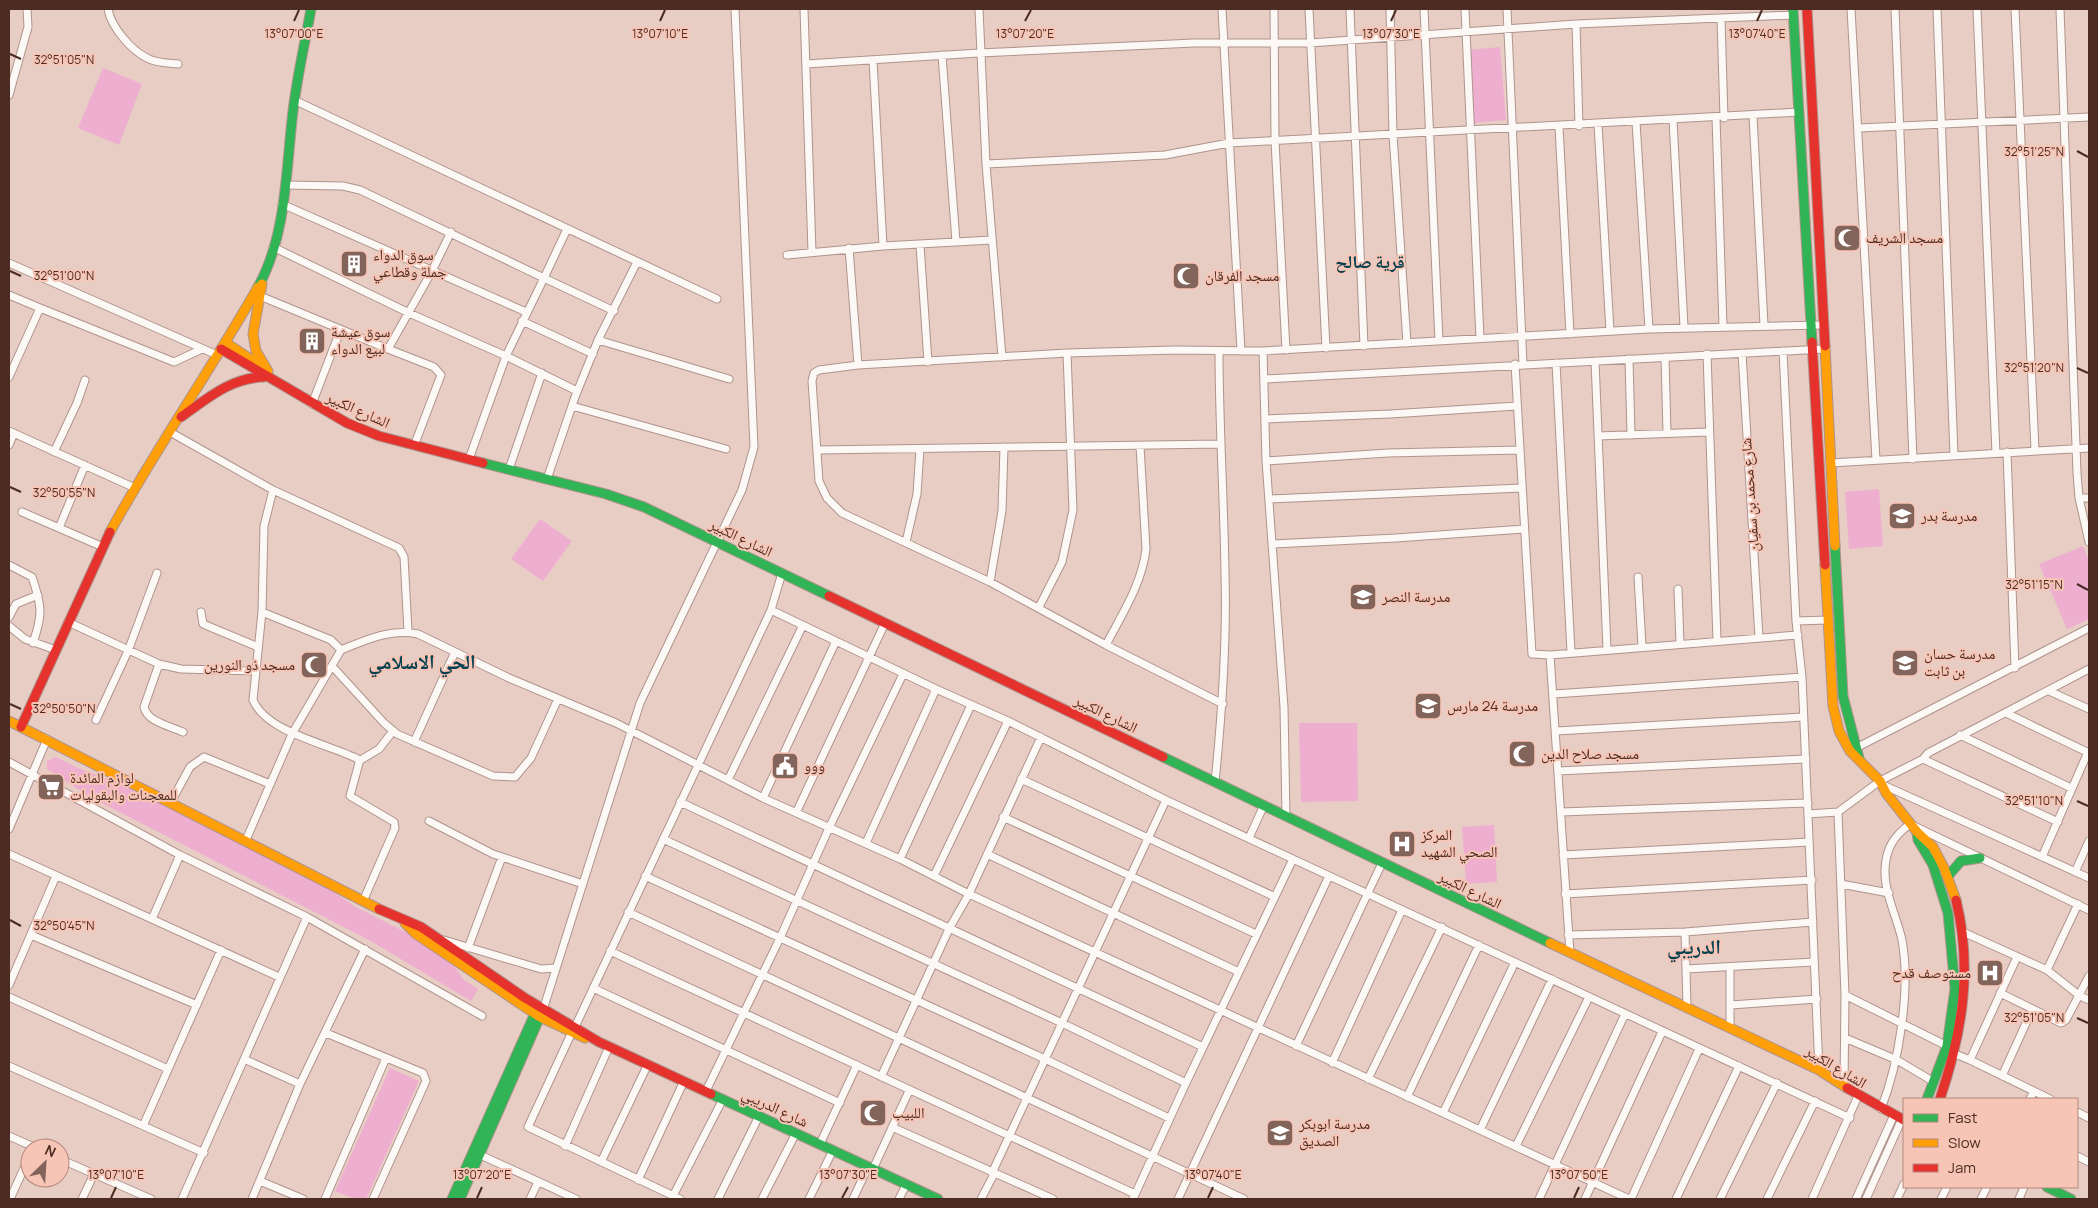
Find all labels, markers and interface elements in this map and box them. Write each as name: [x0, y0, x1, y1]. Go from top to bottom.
text: 13°07'00"E: [265, 25, 324, 42]
text: 13°07'10"E: [632, 25, 688, 42]
text: 13°07'20"E: [996, 25, 1054, 42]
text: 13°07'30"E: [1362, 25, 1420, 42]
text: 13°07'40"E: [1728, 25, 1786, 42]
text: 32°51'05"N: [34, 51, 94, 68]
text: 32°51'25"N: [2004, 143, 2064, 160]
mosque icon: مسجد الشريف: [1832, 223, 1862, 253]
place label: مسجد الشريف: [1866, 227, 1943, 248]
place label: سوق الدواء جملة وقطاعي: [373, 244, 447, 284]
building icon: سوق الدواء جملة وقطاعي: [339, 249, 369, 279]
district label: قرية صالح: [1335, 249, 1405, 274]
mosque icon: مسجد الفرقان: [1171, 261, 1201, 291]
place label: مسجد الفرقان: [1205, 265, 1280, 286]
text: 32°51'00"N: [34, 267, 94, 284]
place label: سوق عيشة لبيع الدواء: [331, 321, 390, 359]
building icon: سوق عيشة لبيع الدواء: [297, 326, 327, 356]
text: 32°51'20"N: [2004, 359, 2064, 376]
street label: الشارع الكبير: [322, 386, 393, 433]
street label: شارع محمد بن سفيان: [1735, 437, 1764, 553]
text: 32°50'55"N: [33, 484, 95, 501]
school or university icon: مدرسة بدر: [1887, 501, 1917, 531]
place label: مدرسة بدر: [1920, 505, 1978, 526]
street label: الشارع الكبير: [705, 513, 776, 562]
text: 32°51'15"N: [2005, 576, 2063, 593]
school or university icon: مدرسة النصر: [1348, 582, 1378, 612]
place label: مدرسة النصر: [1381, 586, 1450, 607]
place label: مدرسة حسان بن ثابت: [1924, 643, 1996, 681]
district label: الحي الاسلامي: [368, 648, 476, 678]
school or university icon: مدرسة حسان بن ثابت: [1890, 648, 1920, 678]
mosque icon: مسجد ذو النورين: [299, 650, 329, 680]
place label: مسجد ذو النورين: [204, 654, 295, 675]
street label: الشارع الكبير: [1070, 689, 1141, 738]
school or university icon: مدرسة 24 مارس: [1413, 691, 1443, 721]
place label: مدرسة 24 مارس: [1447, 695, 1538, 716]
text: 32°50'50"N: [33, 700, 95, 717]
mosque icon: مسجد صلاح الدين: [1507, 739, 1537, 769]
place label: مسجد صلاح الدين: [1541, 743, 1639, 764]
public building icon: ووو: [770, 751, 800, 781]
place label: ووو: [804, 755, 825, 776]
place label: لوازم المائدة للمعجنات والبقوليات: [70, 767, 177, 805]
supermarket icon: لوازم المائدة للمعجنات والبقوليات: [36, 772, 66, 802]
text: 32°51'10"N: [2005, 792, 2063, 809]
place label: المركز الصحي الشهيد: [1420, 824, 1498, 864]
hospital icon: المركز الصحي الشهيد: [1387, 829, 1417, 859]
street label: الشارع الكبير: [1434, 865, 1505, 914]
text: 32°50'45"N: [33, 917, 95, 934]
district label: الدريبي: [1667, 933, 1721, 963]
hospital icon: مستوصف قدح: [1975, 958, 2005, 988]
place label: مستوصف قدح: [1892, 962, 1971, 983]
text: 32°51'05"N: [2004, 1009, 2064, 1026]
street label: الشارع الكبير: [1801, 1040, 1871, 1093]
street label: شارع الدريبي: [738, 1083, 812, 1134]
mosque icon: اللبيب: [858, 1098, 888, 1128]
legend: [1903, 1098, 2078, 1188]
place label: اللبيب: [892, 1102, 924, 1123]
text: Fast: [1948, 1107, 1977, 1128]
place label: مدرسة ابوبكر الصديق: [1298, 1113, 1370, 1151]
school or university icon: مدرسة ابوبكر الصديق: [1265, 1118, 1295, 1148]
text: Slow: [1948, 1132, 1981, 1153]
north arrow: [20, 1138, 70, 1188]
text: N: [42, 1140, 59, 1162]
text: Jam: [1948, 1157, 1976, 1178]
text: 13°07'10"E: [88, 1166, 144, 1183]
text: 13°07'20"E: [453, 1166, 511, 1183]
text: 13°07'30"E: [819, 1166, 877, 1183]
text: 13°07'40"E: [1184, 1166, 1242, 1183]
text: 13°07'50"E: [1550, 1166, 1608, 1183]

